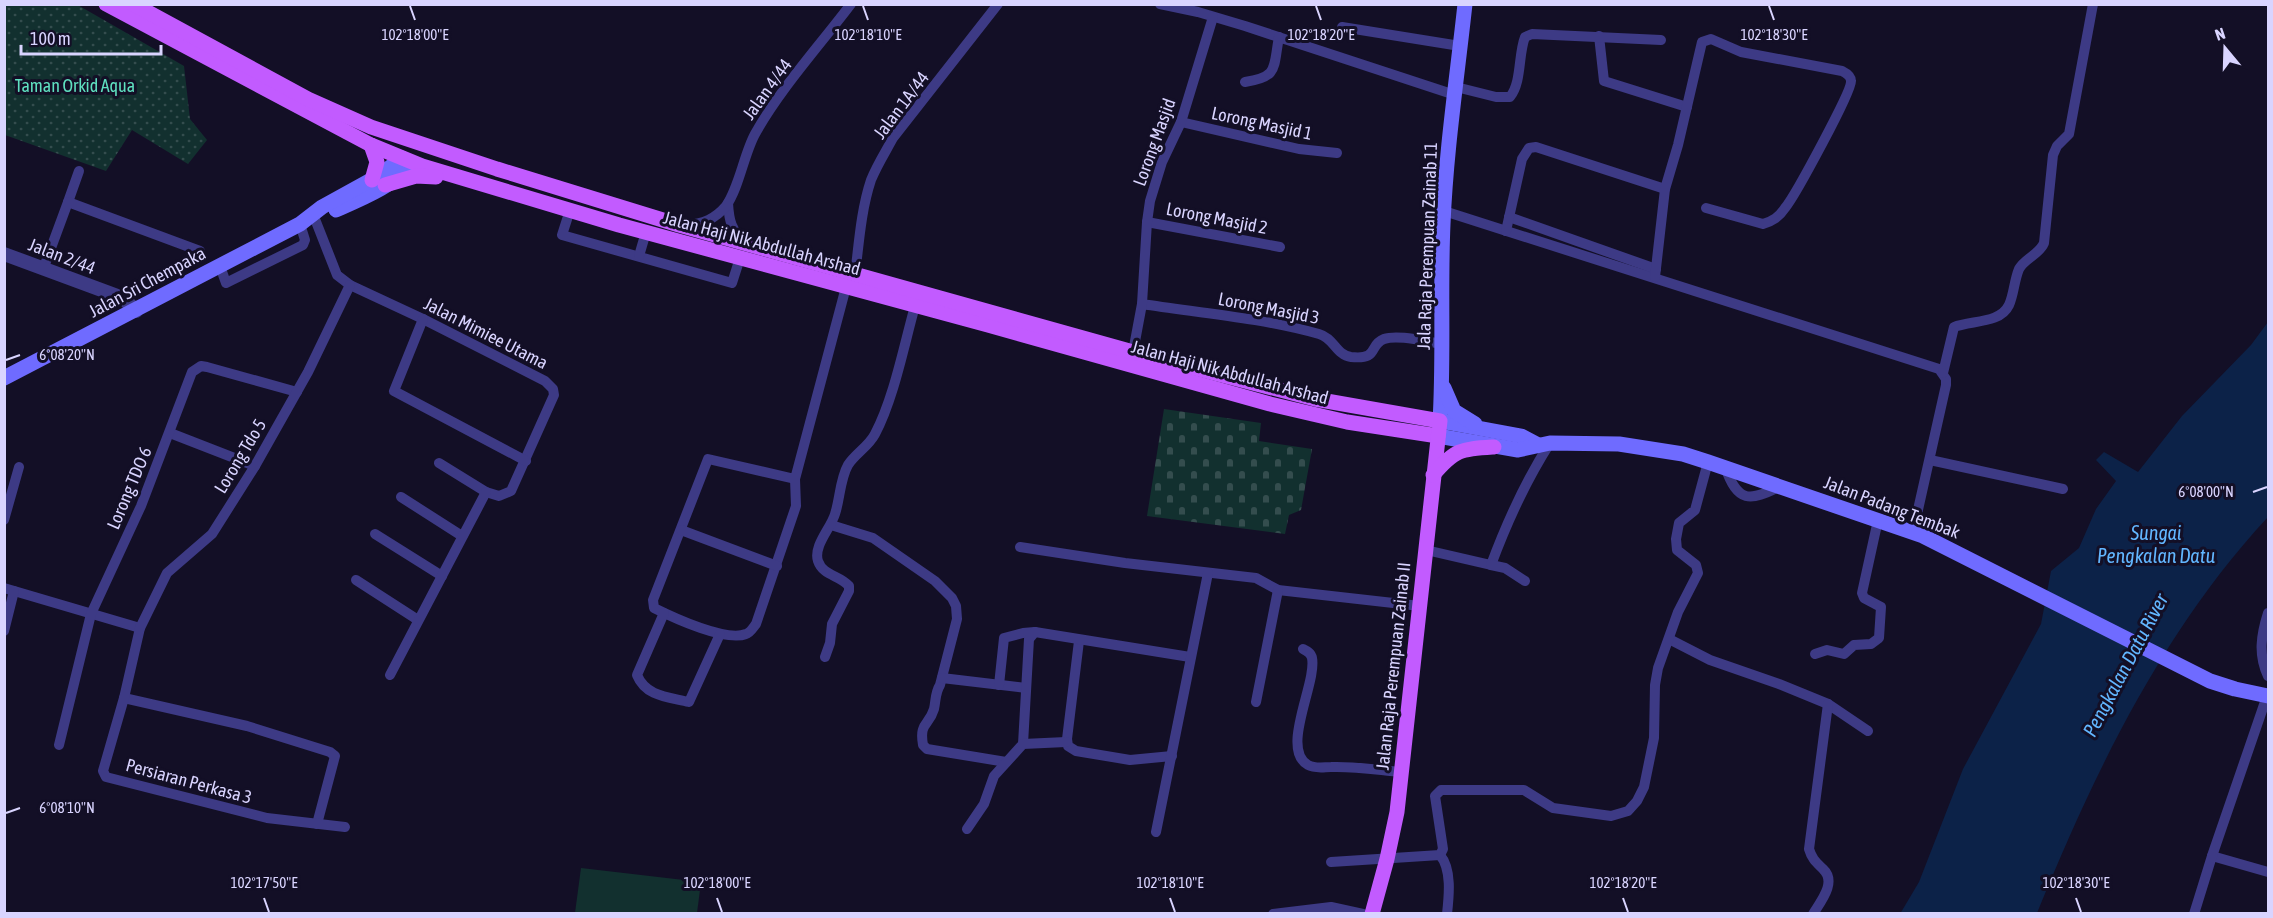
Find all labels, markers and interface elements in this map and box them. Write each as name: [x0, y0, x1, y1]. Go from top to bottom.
scale bar: [21, 18, 160, 56]
north arrow: [2195, 18, 2255, 78]
text: N: [2213, 24, 2228, 44]
text: 102°18'00"E: [381, 26, 449, 43]
text: 102°18'10"E: [834, 26, 902, 43]
text: 102°18'20"E: [1287, 26, 1355, 43]
text: 102°18'30"E: [1740, 26, 1808, 43]
text: 100 m: [30, 28, 71, 49]
street label: Jalan 4/44: [738, 55, 796, 123]
street label: Jalan 1A/44: [869, 67, 933, 143]
park label: Taman Orkid Aqua: [15, 75, 135, 96]
street label: Lorong Masjid: [1128, 95, 1180, 189]
street label: Lorong Masjid 1: [1210, 102, 1314, 144]
street label: Jala Raja Perempuan Zainab 11: [1413, 142, 1441, 350]
street label: Lorong Masjid 2: [1165, 198, 1269, 238]
street label: Jalan Haji Nik Abdullah Arshad: [661, 207, 863, 279]
street label: Jalan 2/44: [26, 234, 98, 278]
street label: Jalan Sri Chempaka: [85, 242, 209, 322]
street label: Lorong Masjid 3: [1217, 288, 1321, 328]
street label: Jalan Mimiee Utama: [421, 293, 551, 373]
street label: Jalan Haji Nik Abdullah Arshad: [1129, 336, 1331, 408]
text: 6°08'20"N: [39, 346, 95, 363]
street label: Lorong Tdo 5: [210, 415, 270, 497]
street label: Lorong TDO 6: [102, 444, 156, 532]
street label: Jalan Padang Tembak: [1821, 471, 1963, 543]
text: 6°08'00"N: [2178, 483, 2234, 500]
water label: Sungai Pengkalan Datu: [2097, 521, 2215, 567]
street label: Jalan Raja Perempuan Zainab II: [1372, 561, 1414, 771]
water label: Pengkalan Datu River: [2078, 589, 2173, 740]
street label: Persiaran Perkasa 3: [124, 754, 254, 808]
text: 6°08'10"N: [39, 799, 95, 816]
text: 102°17'50"E: [230, 874, 298, 891]
text: 102°18'00"E: [683, 874, 751, 891]
text: 102°18'10"E: [1136, 874, 1204, 891]
text: 102°18'20"E: [1589, 874, 1657, 891]
text: 102°18'30"E: [2042, 874, 2110, 891]

